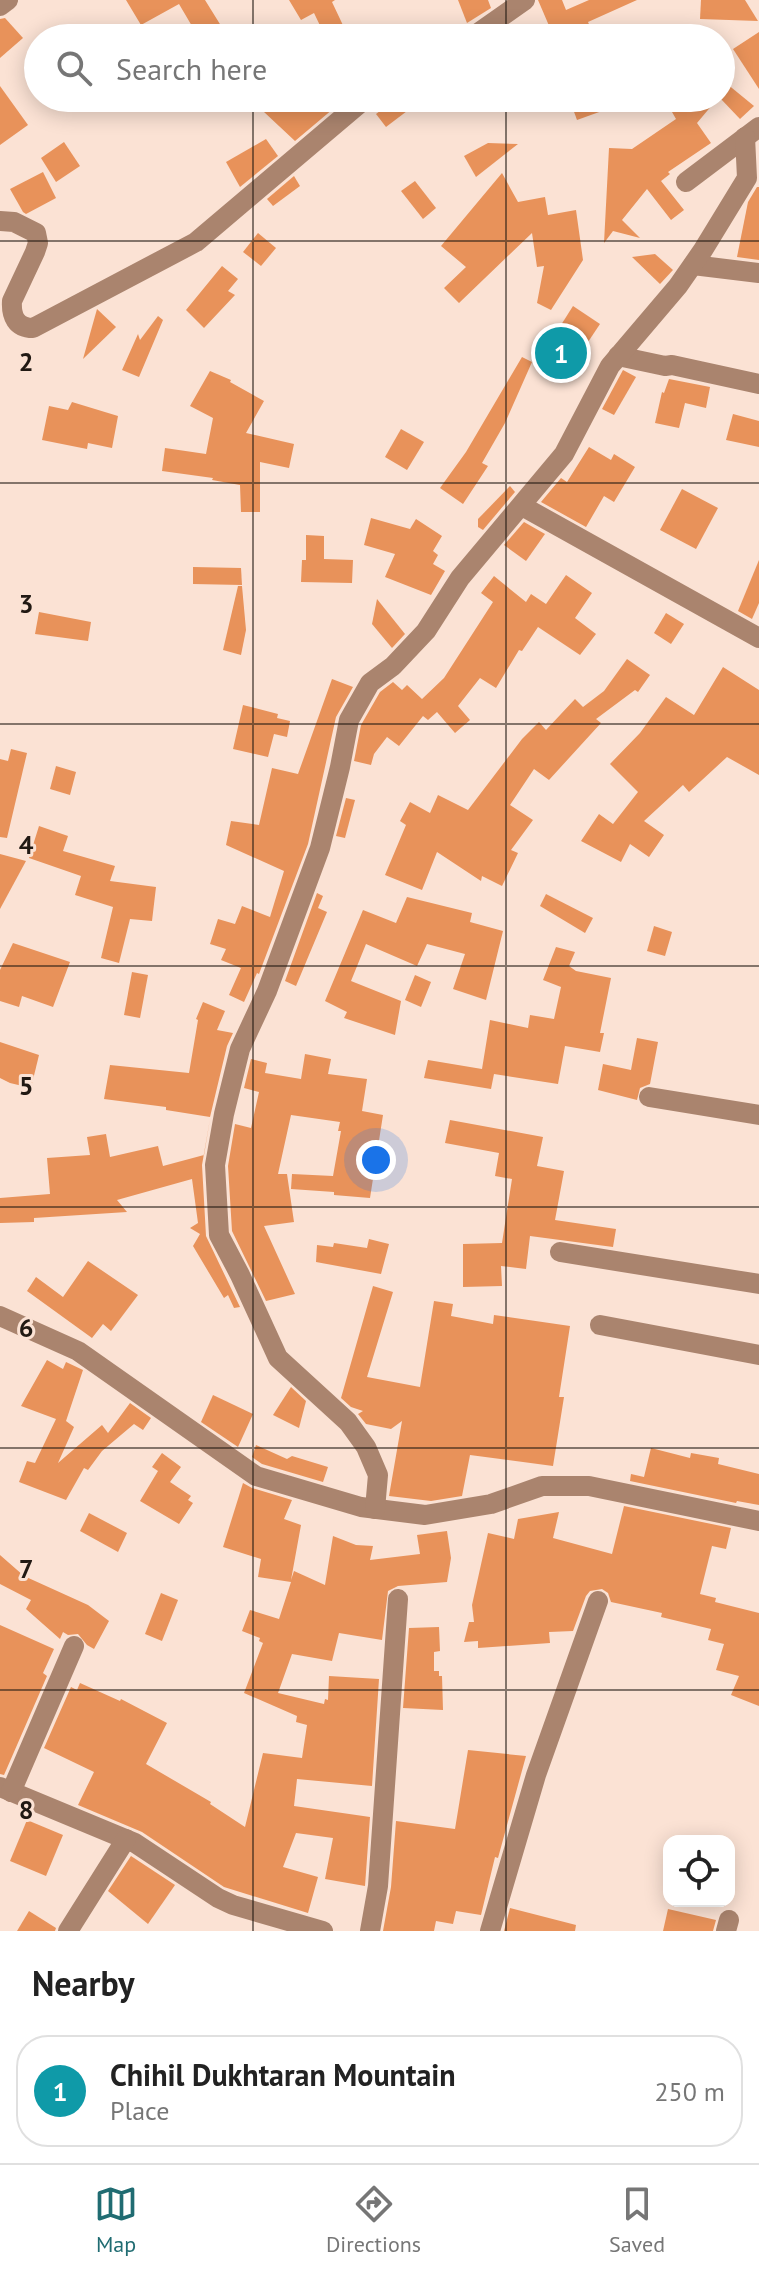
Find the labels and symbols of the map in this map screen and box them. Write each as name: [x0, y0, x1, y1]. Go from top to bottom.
pin: 1: [535, 323, 587, 383]
text: 2: [19, 345, 33, 378]
text: 3: [19, 587, 33, 620]
text: 4: [19, 828, 34, 861]
text: 5: [19, 1069, 33, 1102]
your location: [356, 1140, 396, 1180]
text: 6: [19, 1311, 33, 1344]
text: 7: [19, 1552, 33, 1585]
text: 8: [19, 1793, 33, 1826]

